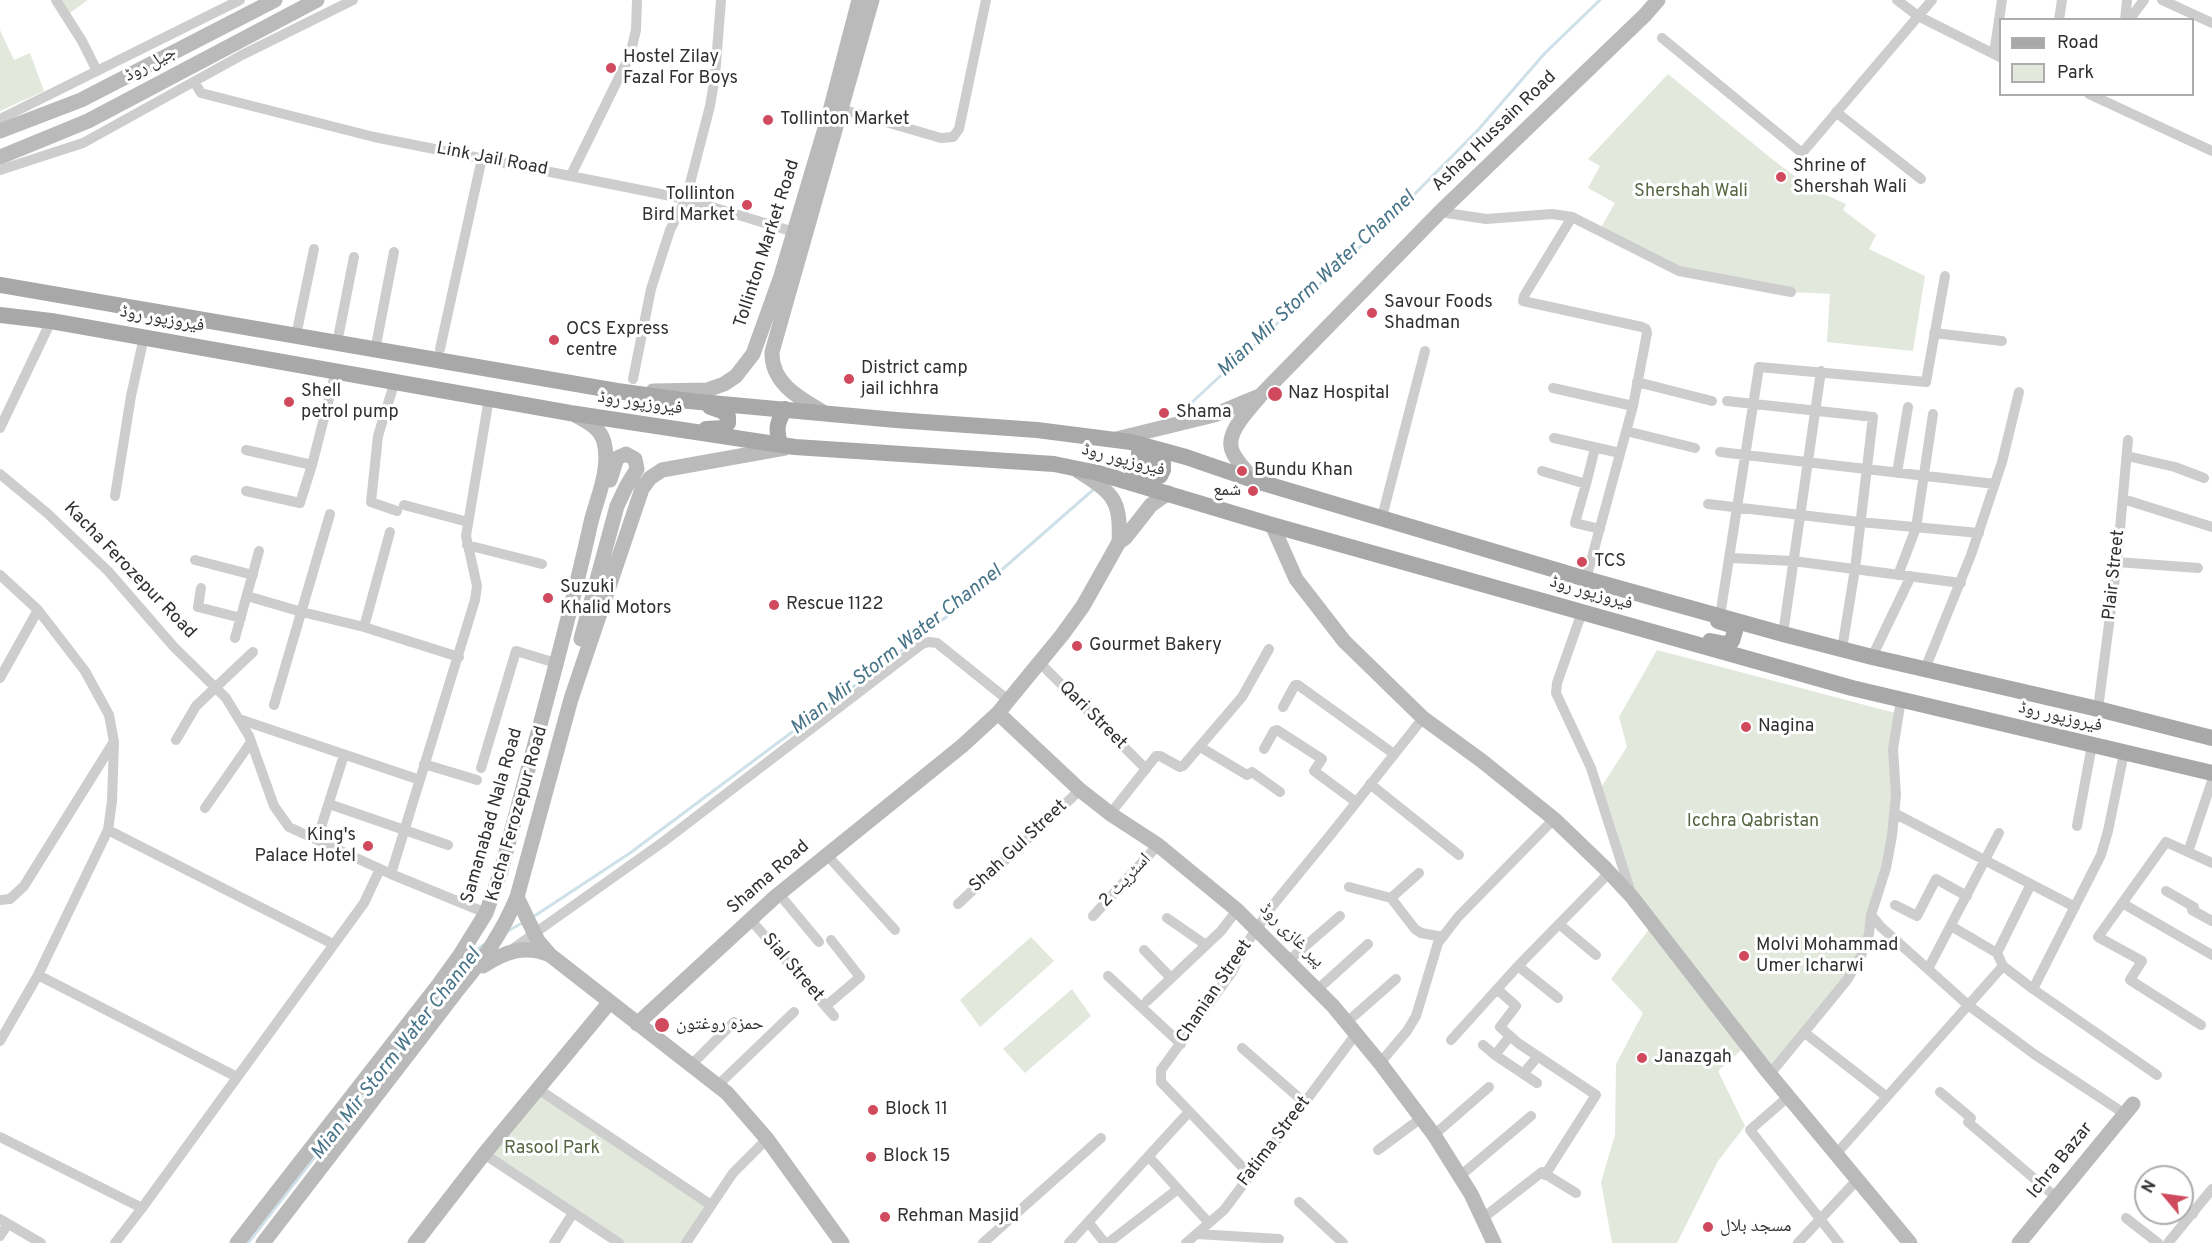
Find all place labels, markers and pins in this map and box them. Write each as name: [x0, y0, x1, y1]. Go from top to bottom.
place label: Hostel Zilay Fazal For Boys: [623, 47, 738, 90]
marker: Hostel Zilay Fazal For Boys: [604, 61, 618, 75]
place label: Tollinton Market: [780, 109, 910, 131]
marker: Tollinton Market: [761, 113, 775, 127]
place label: Shrine of Shershah Wali: [1793, 156, 1907, 198]
marker: Shrine of Shershah Wali: [1774, 170, 1788, 184]
place label: Tollinton Bird Market: [642, 184, 735, 226]
marker: Tollinton Bird Market: [740, 198, 754, 212]
place label: Savour Foods Shadman: [1384, 292, 1493, 334]
marker: Savour Foods Shadman: [1365, 306, 1379, 320]
place label: OCS Express centre: [566, 319, 669, 362]
marker: OCS Express centre: [547, 333, 561, 347]
place label: District camp jail ichhra: [861, 358, 968, 400]
marker: District camp jail ichhra: [842, 372, 856, 386]
place label: Shell petrol pump: [301, 381, 399, 424]
place label: Naz Hospital: [1288, 383, 1389, 405]
marker: Naz Hospital: [1266, 385, 1284, 403]
marker: Shell petrol pump: [282, 395, 296, 409]
place label: Shama: [1176, 402, 1232, 424]
marker: Shama: [1157, 406, 1171, 420]
place label: Bundu Khan: [1254, 460, 1353, 482]
marker: Bundu Khan: [1235, 464, 1249, 478]
place label: شمع: [1213, 480, 1241, 502]
marker: شمع: [1246, 484, 1260, 498]
place label: TCS: [1594, 551, 1626, 573]
marker: TCS: [1575, 555, 1589, 569]
place label: Suzuki Khalid Motors: [560, 577, 671, 620]
marker: Suzuki Khalid Motors: [541, 591, 555, 605]
place label: Rescue 1122: [786, 594, 884, 616]
marker: Rescue 1122: [767, 598, 781, 612]
place label: Gourmet Bakery: [1089, 635, 1222, 657]
marker: Gourmet Bakery: [1070, 639, 1084, 653]
place label: Nagina: [1758, 716, 1814, 738]
marker: Nagina: [1739, 720, 1753, 734]
place label: King's Palace Hotel: [255, 825, 356, 868]
marker: King's Palace Hotel: [361, 839, 375, 853]
place label: Molvi Mohammad Umer Icharwi: [1756, 935, 1898, 978]
marker: Molvi Mohammad Umer Icharwi: [1737, 949, 1751, 963]
place label: حمزه روغتون: [676, 1014, 764, 1036]
marker: حمزه روغتون: [653, 1016, 671, 1034]
place label: Janazgah: [1654, 1047, 1732, 1069]
marker: Janazgah: [1635, 1051, 1649, 1065]
place label: Block 11: [885, 1099, 948, 1121]
marker: Block 11: [866, 1103, 880, 1117]
place label: Block 15: [883, 1146, 951, 1168]
marker: Block 15: [864, 1150, 878, 1164]
place label: Rehman Masjid: [897, 1206, 1019, 1228]
marker: Rehman Masjid: [878, 1210, 892, 1224]
place label: مسجد بلال: [1720, 1216, 1792, 1238]
marker: مسجد بلال: [1701, 1220, 1715, 1234]

